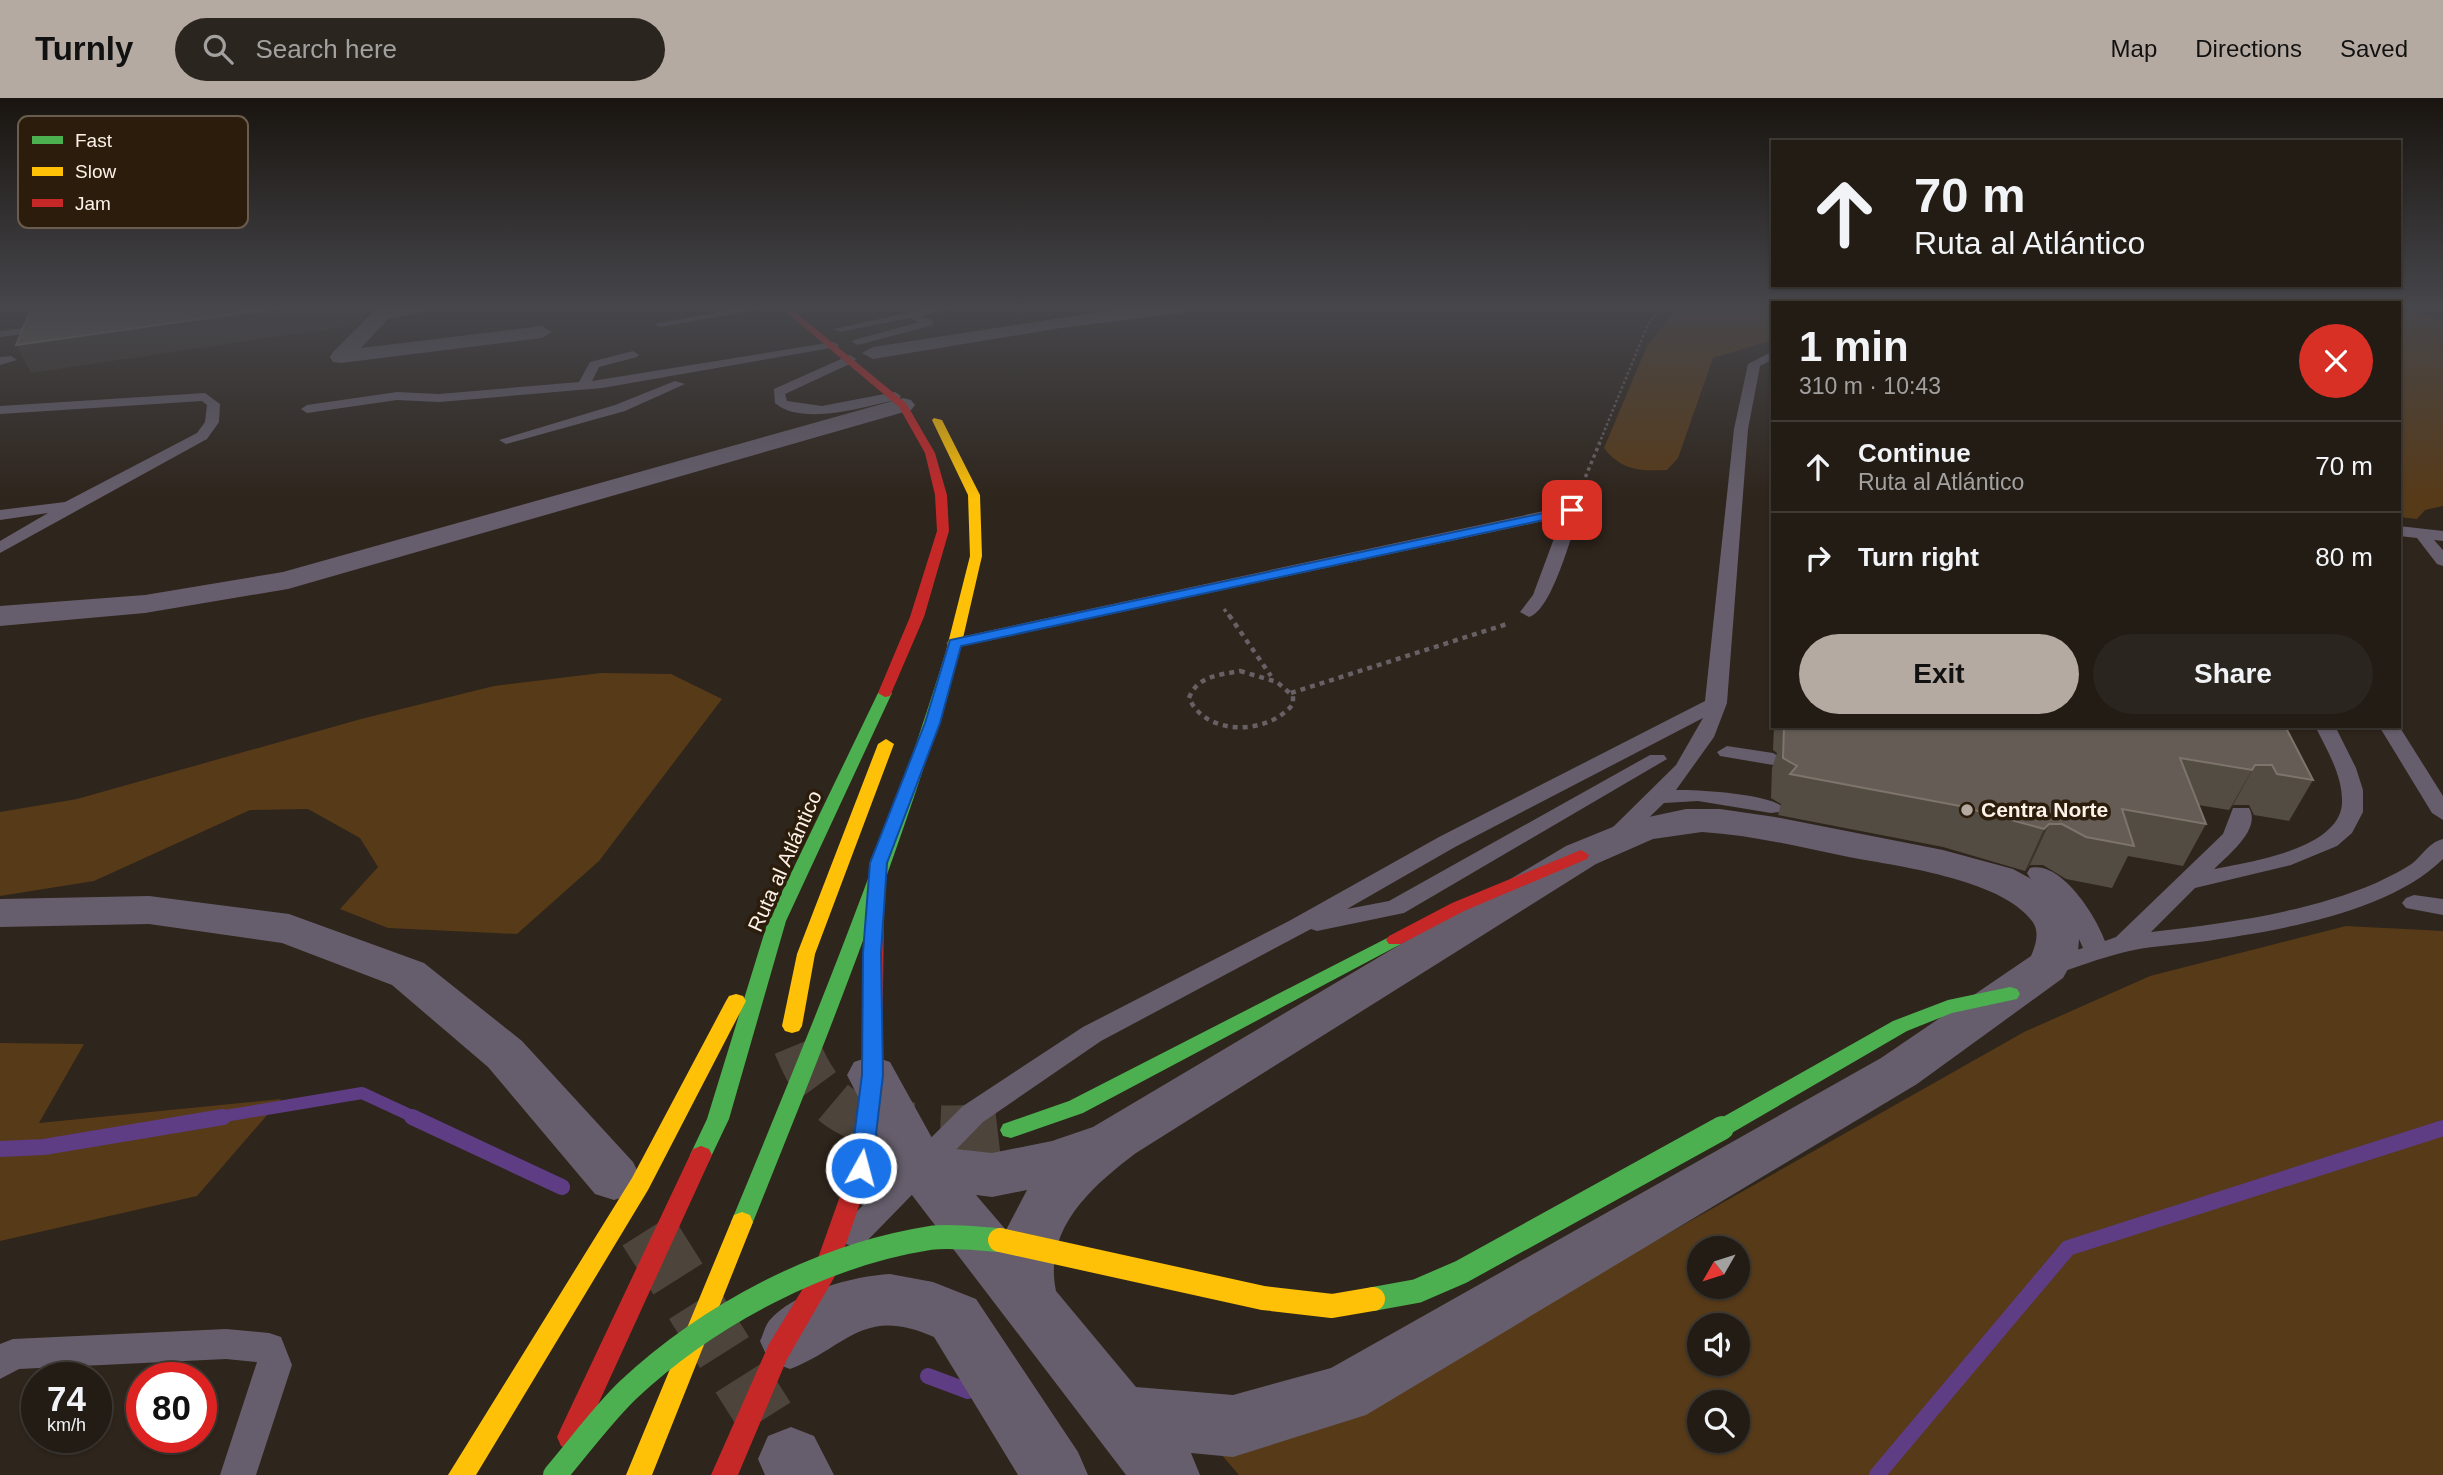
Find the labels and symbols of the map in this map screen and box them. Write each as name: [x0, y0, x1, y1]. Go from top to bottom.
legend: [18, 116, 248, 228]
text: Fast: [75, 130, 113, 151]
text: Slow: [75, 161, 116, 182]
text: Jam: [75, 193, 111, 214]
pin: [1542, 480, 1602, 540]
street label: Ruta al Atlántico: [743, 787, 826, 935]
place label: Centra Norte: [1981, 798, 2108, 821]
marker: Centra Norte: [1959, 802, 1975, 818]
position arrow: [824, 1131, 898, 1205]
north arrow: [1687, 1236, 1750, 1298]
speed limit sign: 80: [126, 1362, 217, 1453]

